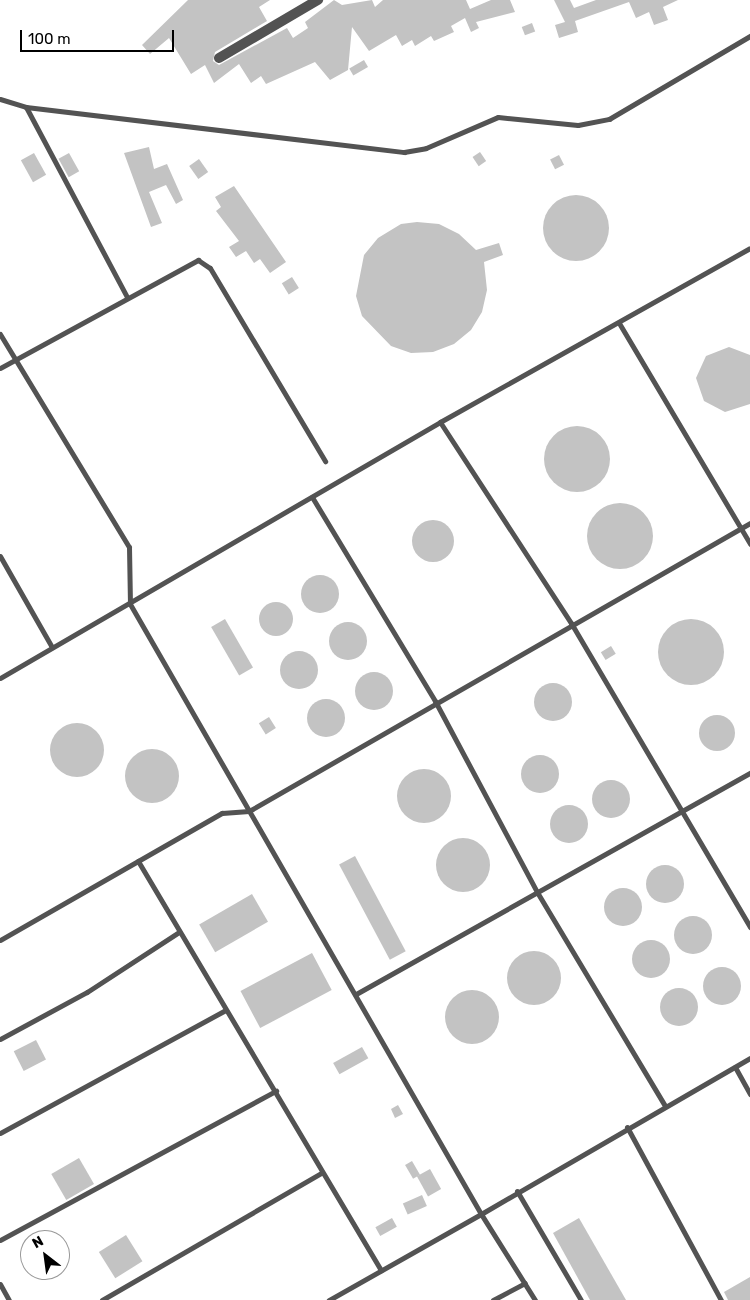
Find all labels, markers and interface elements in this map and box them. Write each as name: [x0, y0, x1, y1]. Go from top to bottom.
scale bar: [22, 20, 176, 52]
text: 100 m: [28, 30, 70, 48]
north arrow: [20, 1230, 70, 1280]
text: N: [29, 1233, 46, 1252]

